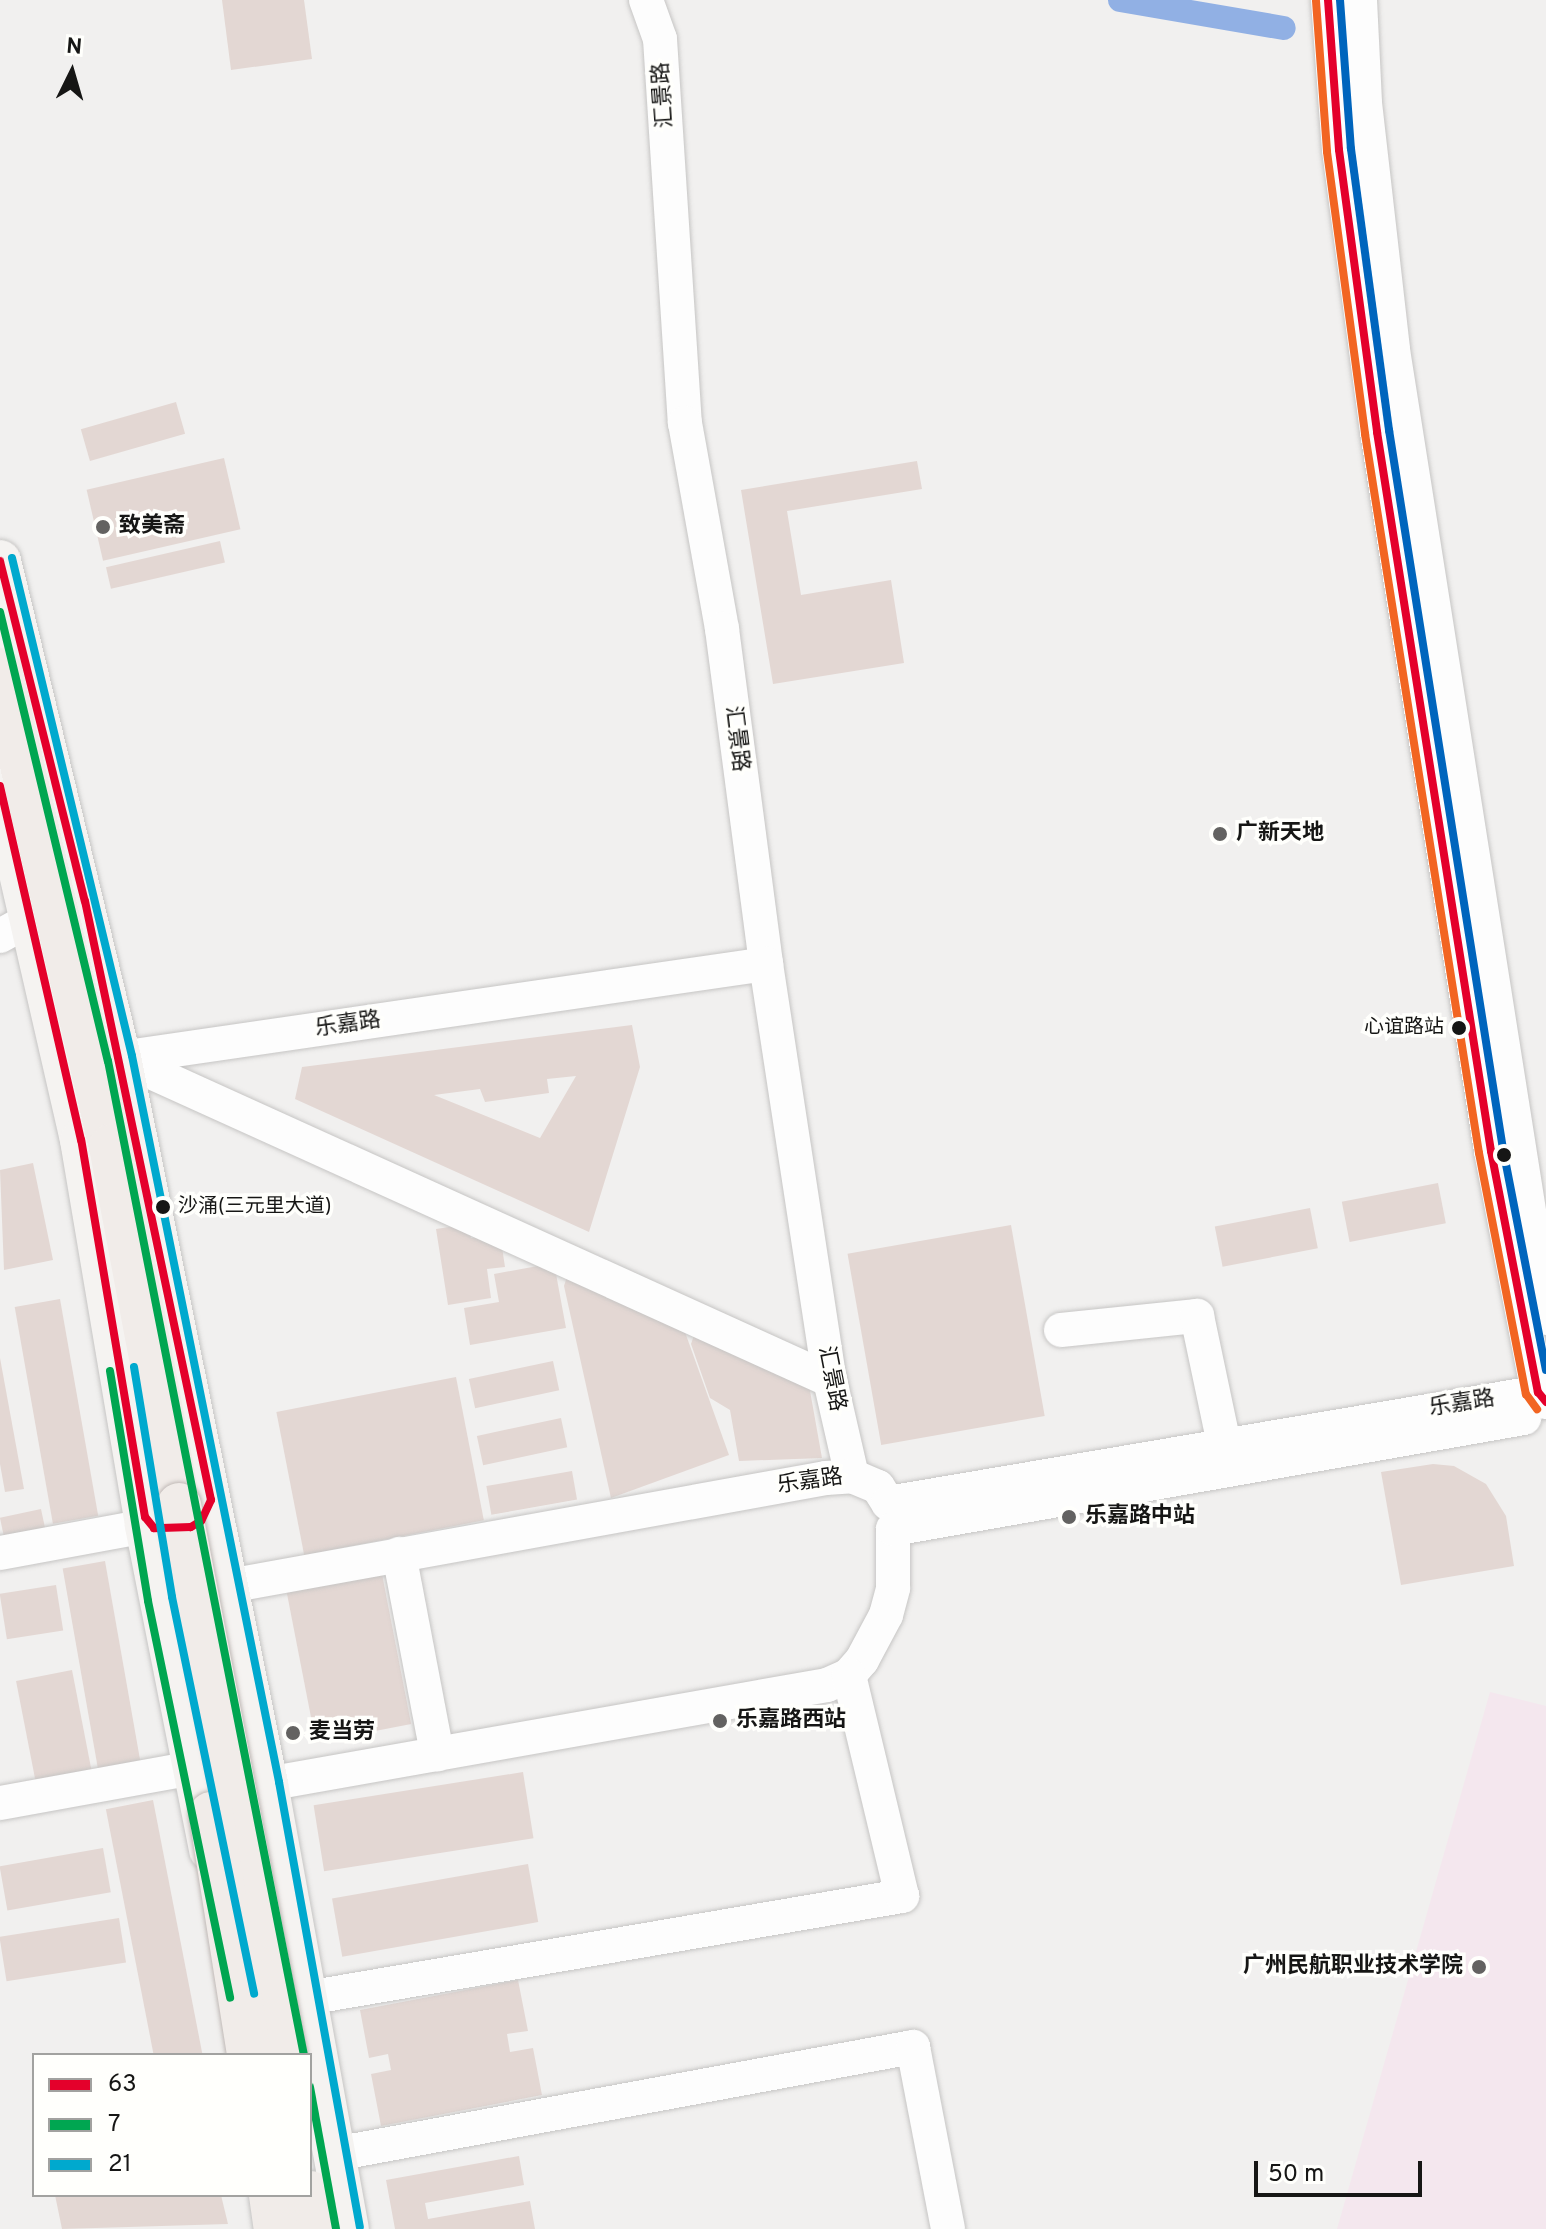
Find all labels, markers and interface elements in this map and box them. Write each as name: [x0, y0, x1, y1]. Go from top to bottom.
north arrow: [32, 32, 112, 112]
text: N: [65, 33, 83, 62]
street label: 汇景路: [649, 61, 679, 129]
place label: 致美斋: [119, 514, 185, 540]
marker: 致美斋: [94, 518, 112, 536]
street label: 汇景路: [719, 705, 753, 773]
place label: 广新天地: [1236, 821, 1324, 847]
marker: 广新天地: [1211, 825, 1229, 843]
street label: 乐嘉路: [313, 1007, 383, 1043]
place label: 心谊路站: [1364, 1016, 1444, 1040]
marker: 心谊路站: [1451, 1020, 1467, 1036]
unlabelled marker: [1496, 1147, 1512, 1163]
place label: 沙涌(三元里大道): [178, 1195, 332, 1219]
marker: 沙涌(三元里大道): [155, 1199, 171, 1215]
street label: 汇景路: [812, 1344, 850, 1414]
street label: 乐嘉路: [1427, 1386, 1497, 1422]
street label: 乐嘉路: [775, 1464, 845, 1500]
place label: 乐嘉路中站: [1085, 1504, 1195, 1530]
marker: 乐嘉路中站: [1060, 1508, 1078, 1526]
place label: 乐嘉路西站: [736, 1708, 846, 1734]
marker: 乐嘉路西站: [711, 1712, 729, 1730]
place label: 麦当劳: [309, 1720, 375, 1746]
marker: 麦当劳: [284, 1724, 302, 1742]
place label: 广州民航职业技术学院: [1243, 1954, 1463, 1980]
marker: 广州民航职业技术学院: [1470, 1958, 1488, 1976]
legend: [32, 2053, 312, 2197]
text: 63: [108, 2070, 137, 2100]
text: 7: [108, 2110, 121, 2140]
scale bar: [1258, 2145, 1426, 2195]
text: 21: [108, 2150, 132, 2180]
text: 50 m: [1268, 2160, 1324, 2190]

